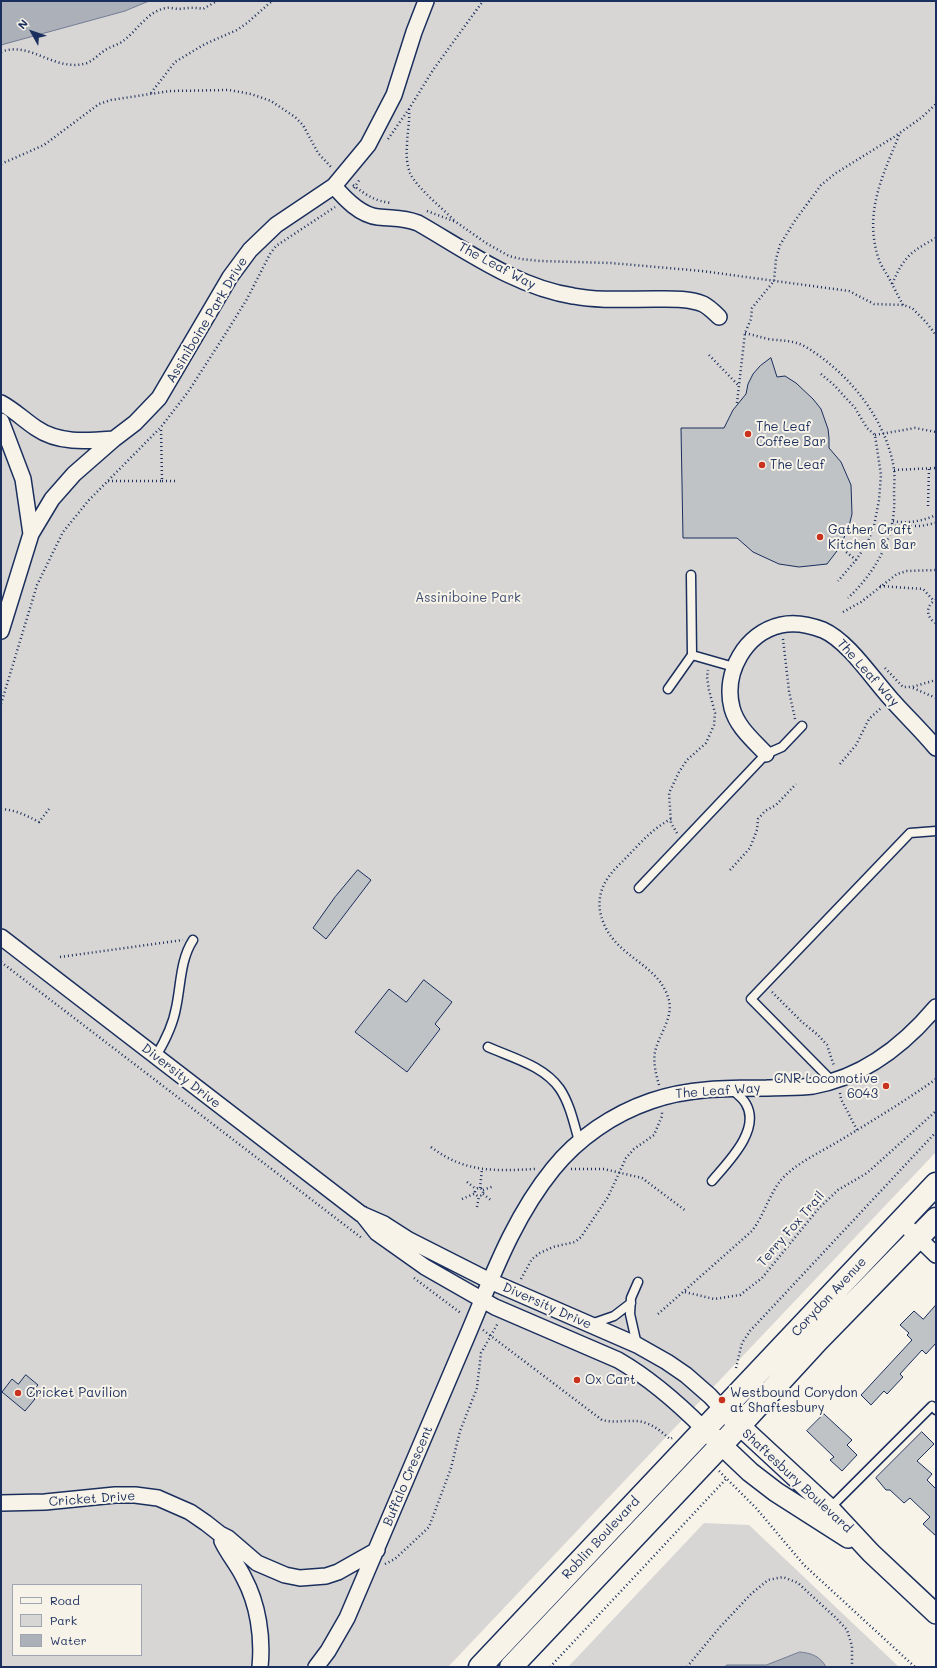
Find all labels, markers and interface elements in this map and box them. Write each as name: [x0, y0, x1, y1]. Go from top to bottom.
north arrow: [12, 12, 52, 52]
text: N: [14, 16, 31, 32]
street label: The Leaf Way: [456, 239, 538, 293]
street label: Assiniboine Park Drive: [163, 254, 251, 386]
place label: The Leaf Coffee Bar: [756, 419, 826, 450]
marker: The Leaf Coffee Bar: [743, 429, 753, 439]
place label: The Leaf: [770, 457, 825, 473]
marker: The Leaf: [757, 460, 767, 470]
place label: Gather Craft Kitchen & Bar: [828, 522, 916, 553]
marker: Gather Craft Kitchen & Bar: [815, 532, 825, 542]
park label: Assiniboine Park: [415, 590, 521, 606]
street label: The Leaf Way: [834, 636, 902, 710]
street label: Diversity Drive: [138, 1040, 224, 1112]
place label: CNR Locomotive 6043: [774, 1071, 878, 1102]
street label: The Leaf Way: [675, 1080, 761, 1102]
marker: CNR Locomotive 6043: [881, 1081, 891, 1091]
street label: Terry Fox Trail: [754, 1188, 828, 1270]
street label: Corydon Avenue: [788, 1254, 870, 1340]
street label: Diversity Drive: [500, 1279, 594, 1333]
place label: Ox Cart: [585, 1372, 636, 1388]
marker: Ox Cart: [572, 1375, 582, 1385]
place label: Cricket Pavilion: [26, 1385, 127, 1401]
place label: Westbound Corydon at Shaftesbury: [730, 1385, 858, 1416]
marker: Cricket Pavilion: [13, 1388, 23, 1398]
marker: Westbound Corydon at Shaftesbury: [717, 1395, 727, 1405]
street label: Buffalo Crescent: [380, 1424, 436, 1528]
street label: Shaftesbury Boulevard: [739, 1426, 855, 1536]
street label: Cricket Drive: [48, 1488, 136, 1510]
street label: Roblin Boulevard: [559, 1494, 643, 1582]
legend: [12, 1584, 142, 1656]
text: Road: [50, 1592, 80, 1608]
text: Park: [50, 1612, 77, 1628]
text: Water: [50, 1632, 87, 1648]

